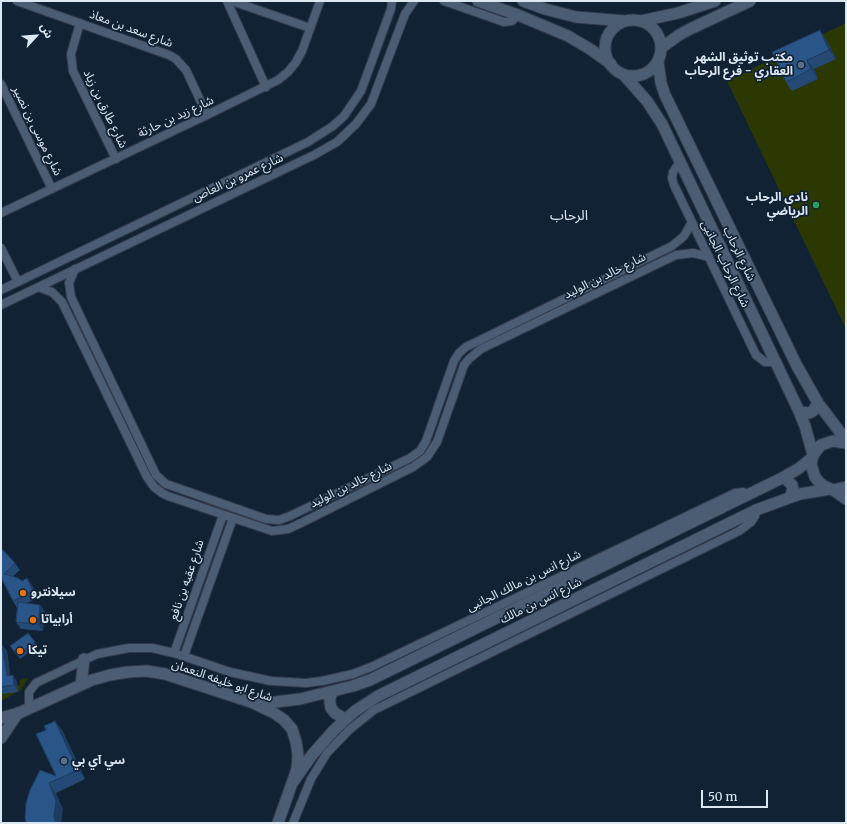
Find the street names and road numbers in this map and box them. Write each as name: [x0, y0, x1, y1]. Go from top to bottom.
street label: شارع سعد بن معاذ: [87, 7, 175, 51]
street label: شارع طارق بن زياد: [80, 67, 130, 151]
street label: شارع موسى بن نصير: [9, 84, 65, 178]
street label: شارع زيد بن حارثة: [136, 93, 216, 141]
street label: شارع عمرو بن العاص: [190, 151, 286, 205]
street label: شارع الرحاب الجانبى: [698, 218, 752, 310]
street label: شارع الرحاب: [720, 224, 758, 284]
street label: شارع خالد بن الوليد: [562, 250, 648, 302]
street label: شارع خالد بن الوليد: [308, 459, 394, 511]
street label: شارع عقبه بن نافع: [166, 538, 208, 622]
street label: شارع انس بن مالك الجانبى: [465, 547, 583, 615]
street label: شارع انس بن مالك: [498, 575, 584, 627]
street label: شارع ابو خليفه النعمان: [170, 657, 274, 705]

